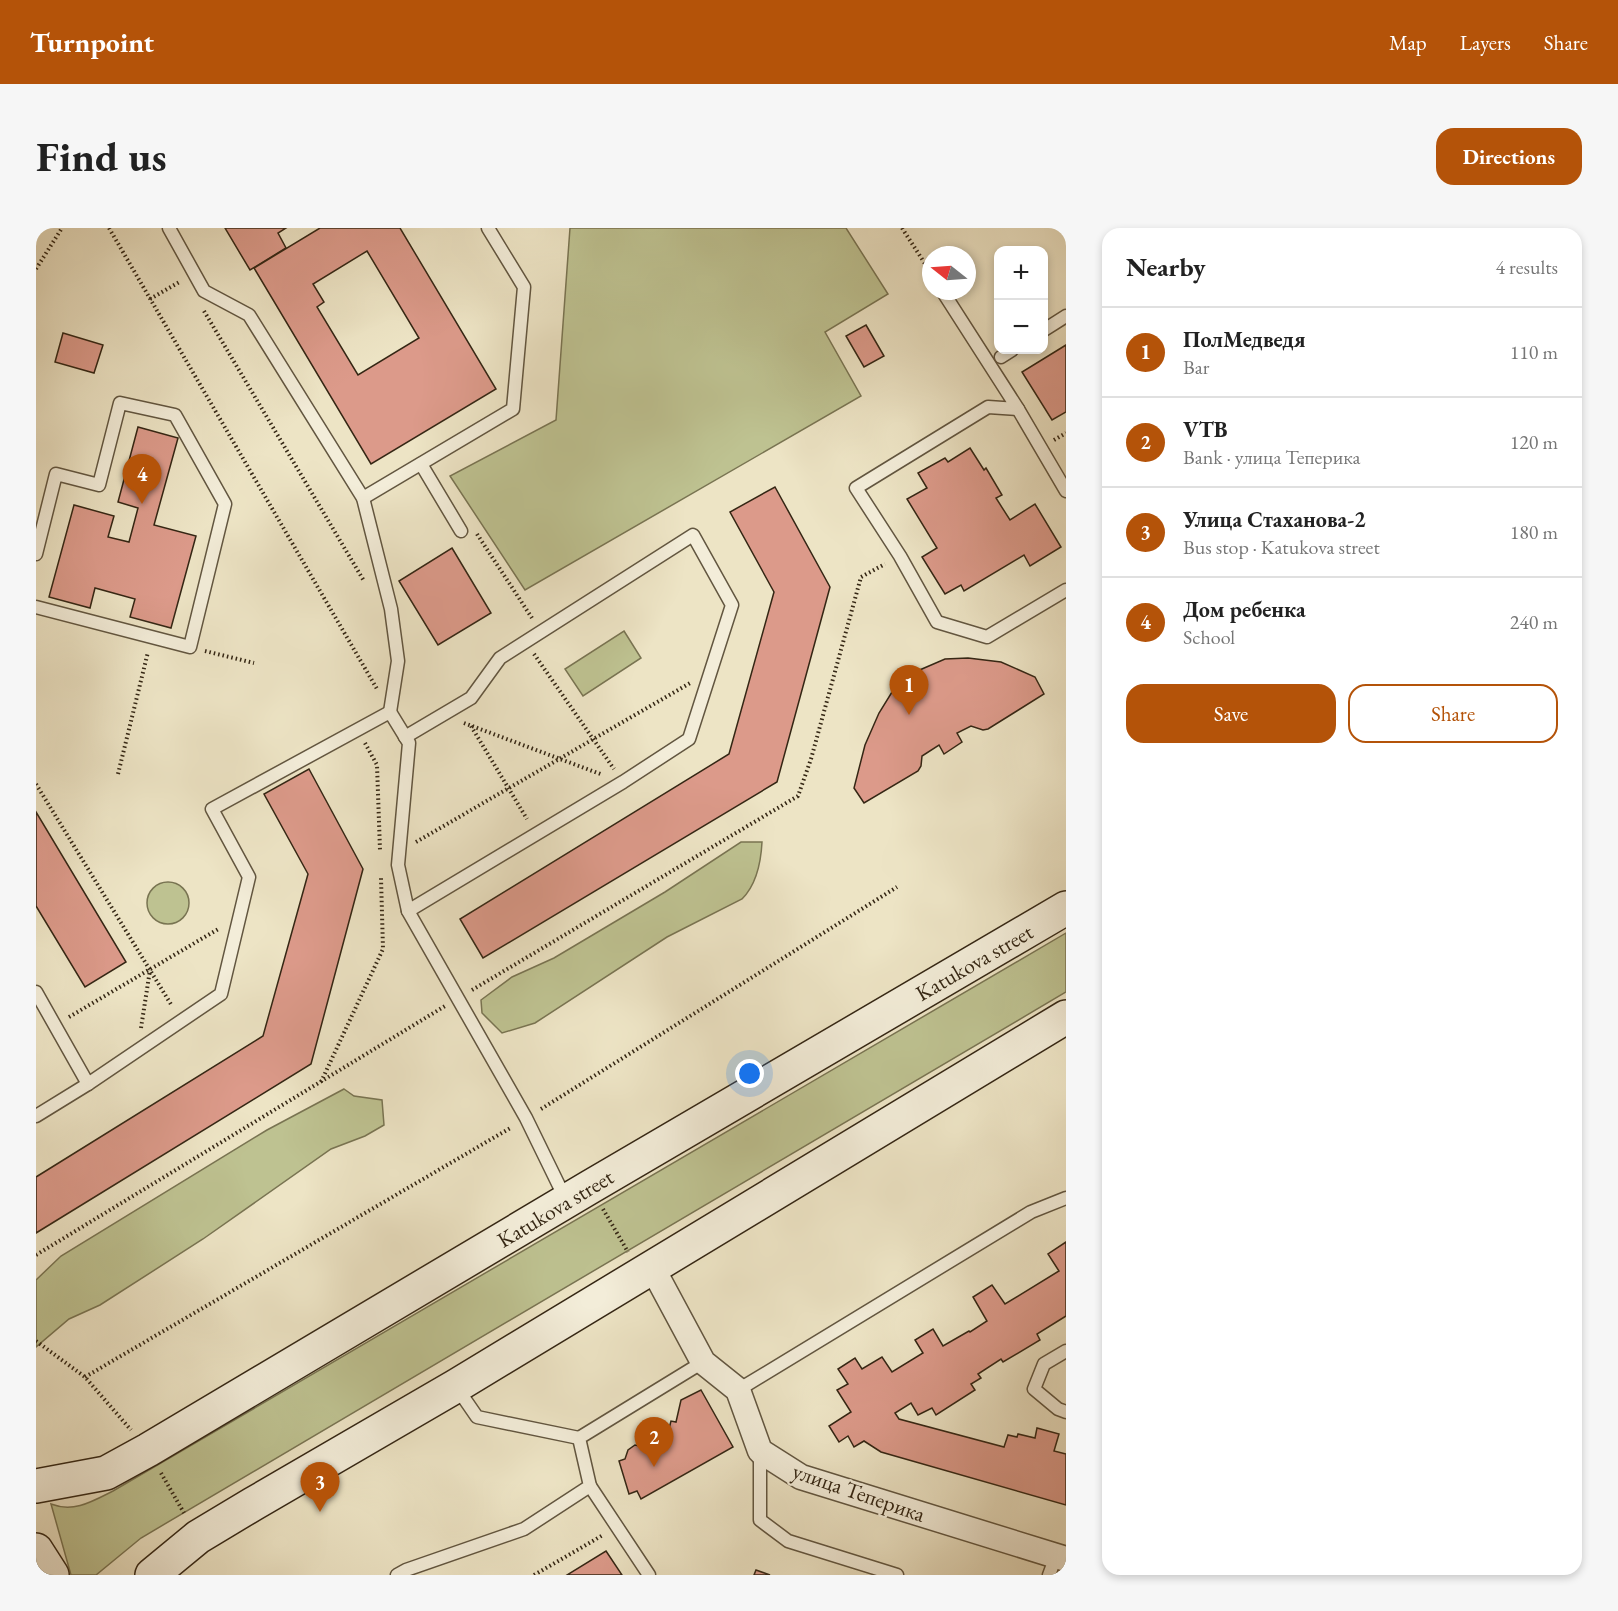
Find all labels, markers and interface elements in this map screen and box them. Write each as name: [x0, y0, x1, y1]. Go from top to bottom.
text: Turnpoint: [30, 24, 154, 60]
text: Map: [1389, 29, 1427, 56]
text: Layers: [1460, 29, 1511, 56]
text: Share: [1544, 29, 1588, 56]
button: Directions: [1436, 128, 1582, 185]
text: Find us: [36, 129, 167, 184]
north arrow: [922, 246, 976, 300]
map controls: [994, 246, 1048, 354]
button: +: [994, 246, 1048, 300]
text: Nearby: [1126, 250, 1206, 284]
text: 4 results: [1495, 254, 1558, 280]
button: −: [994, 300, 1048, 354]
text: ПолМедведя: [1183, 325, 1306, 354]
text: 1: [1140, 339, 1151, 365]
text: 110 m: [1510, 339, 1558, 365]
text: Bar: [1183, 354, 1209, 380]
text: VTB: [1183, 415, 1228, 444]
text: 2: [1140, 429, 1151, 455]
text: 120 m: [1510, 429, 1558, 455]
text: Bank · улица Теперика: [1183, 444, 1361, 470]
pin: 4: [122, 454, 162, 504]
text: Улица Стаханова-2: [1183, 505, 1366, 534]
text: 3: [1140, 519, 1151, 545]
text: 180 m: [1510, 519, 1558, 545]
text: Bus stop · Katukova street: [1183, 534, 1380, 560]
text: Дом ребенка: [1183, 595, 1306, 624]
text: 4: [1140, 609, 1151, 635]
text: 240 m: [1510, 609, 1558, 635]
text: School: [1183, 624, 1235, 650]
pin: 1: [890, 666, 928, 715]
button: Save: [1126, 684, 1336, 743]
button: Share: [1348, 684, 1558, 743]
street label: Katukova street: [910, 917, 1038, 1008]
your location: [735, 1059, 764, 1088]
street label: Katukova street: [492, 1162, 619, 1255]
pin: 2: [634, 1418, 674, 1467]
street label: улица Теперика: [789, 1456, 929, 1529]
pin: 3: [300, 1462, 340, 1512]

